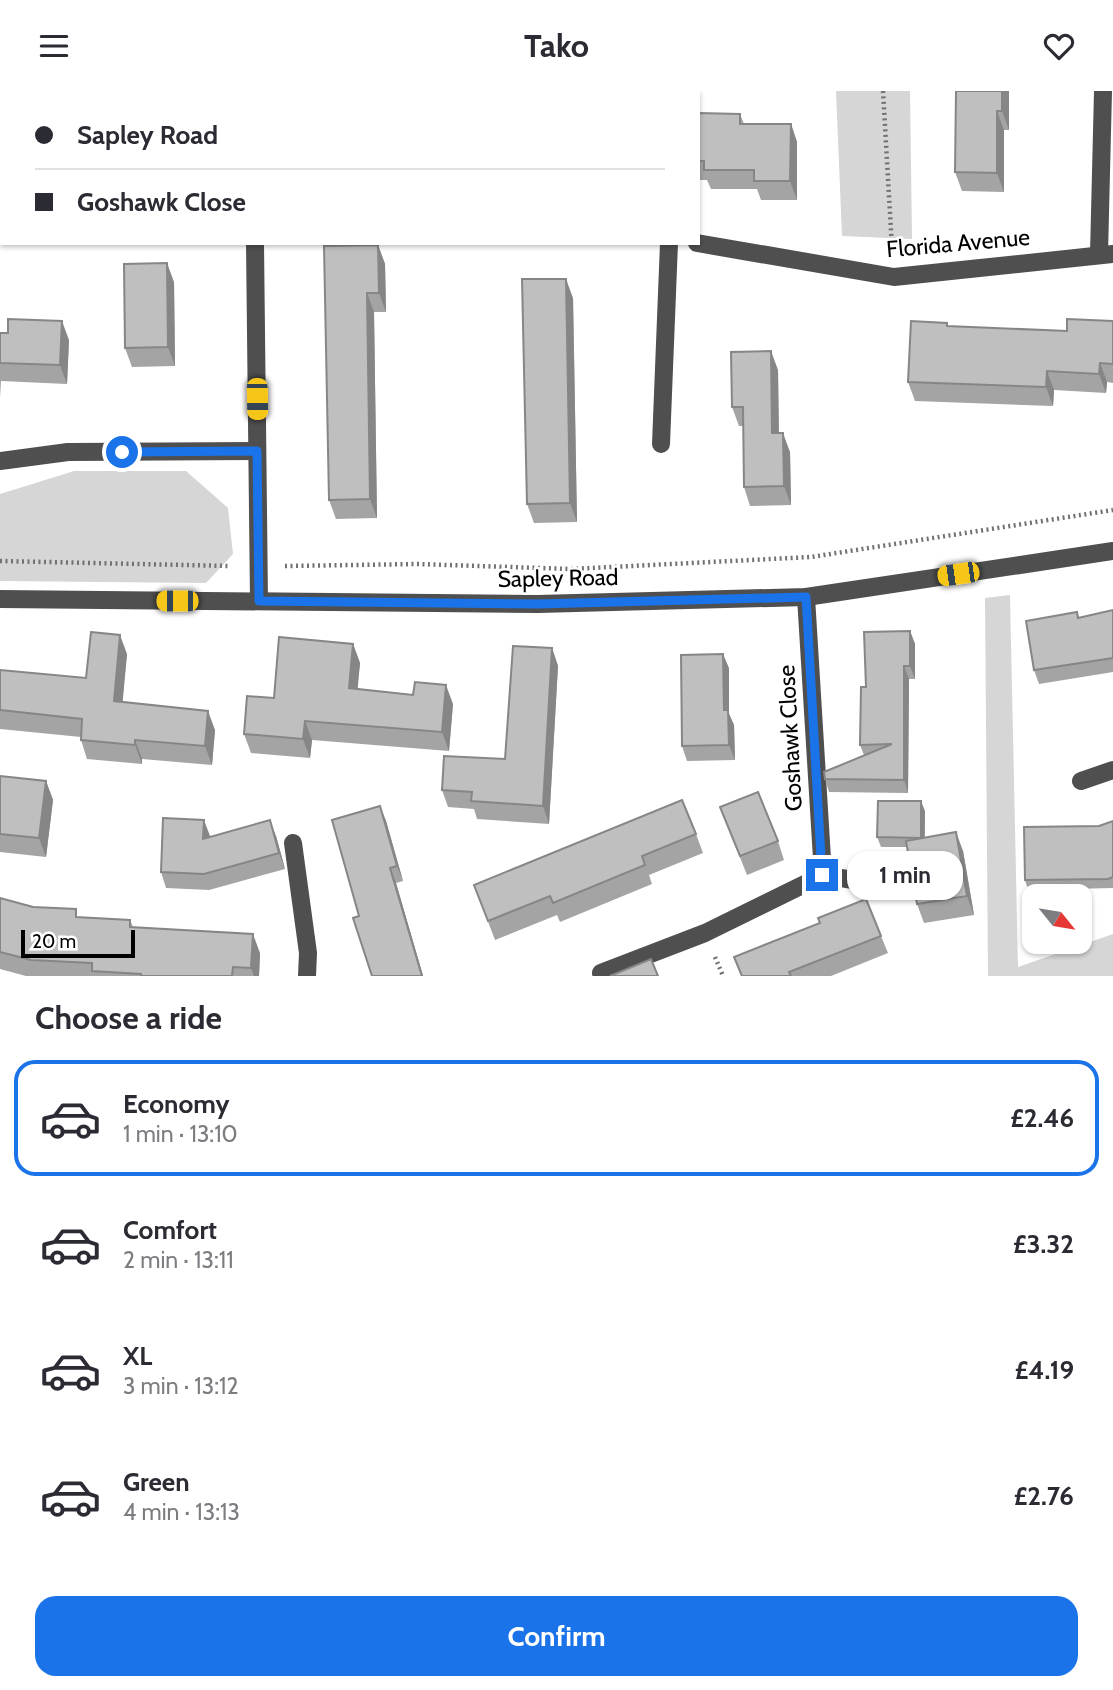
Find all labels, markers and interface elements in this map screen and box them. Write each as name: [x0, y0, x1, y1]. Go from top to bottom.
text: Tako: [524, 26, 589, 65]
icon: menu: [35, 27, 73, 65]
icon: heart: [1040, 27, 1078, 65]
text: Sapley Road: [77, 119, 218, 151]
text: Goshawk Close: [77, 186, 246, 218]
street label: Florida Avenue: [885, 223, 1031, 263]
car: [247, 378, 268, 420]
route start: [106, 436, 138, 468]
car: [936, 561, 981, 587]
street label: Sapley Road: [497, 563, 619, 593]
car: [157, 591, 199, 612]
street label: Goshawk Close: [772, 664, 808, 812]
callout: 1 min: [846, 851, 962, 899]
route end: [806, 859, 838, 891]
text: 1 min: [879, 861, 931, 889]
north arrow: [1022, 884, 1092, 954]
map controls: [1022, 884, 1092, 954]
scale bar: [21, 927, 135, 959]
text: 20 m: [32, 930, 76, 953]
text: Choose a ride: [35, 998, 222, 1037]
icon: car: [39, 1087, 102, 1150]
text: Economy: [123, 1088, 229, 1120]
text: £2.46: [1010, 1102, 1074, 1134]
text: 1 min · 13:10: [123, 1120, 238, 1148]
icon: car: [39, 1213, 102, 1276]
text: Comfort: [123, 1214, 217, 1246]
text: £3.32: [1013, 1228, 1074, 1260]
text: 2 min · 13:11: [123, 1246, 234, 1274]
icon: car: [39, 1339, 102, 1402]
text: XL: [123, 1340, 152, 1372]
text: £4.19: [1015, 1354, 1074, 1386]
text: 3 min · 13:12: [123, 1372, 239, 1400]
icon: car: [39, 1465, 102, 1528]
text: Green: [123, 1466, 190, 1498]
text: £2.76: [1014, 1480, 1074, 1512]
text: 4 min · 13:13: [123, 1498, 240, 1526]
button: Confirm: [35, 1596, 1078, 1676]

